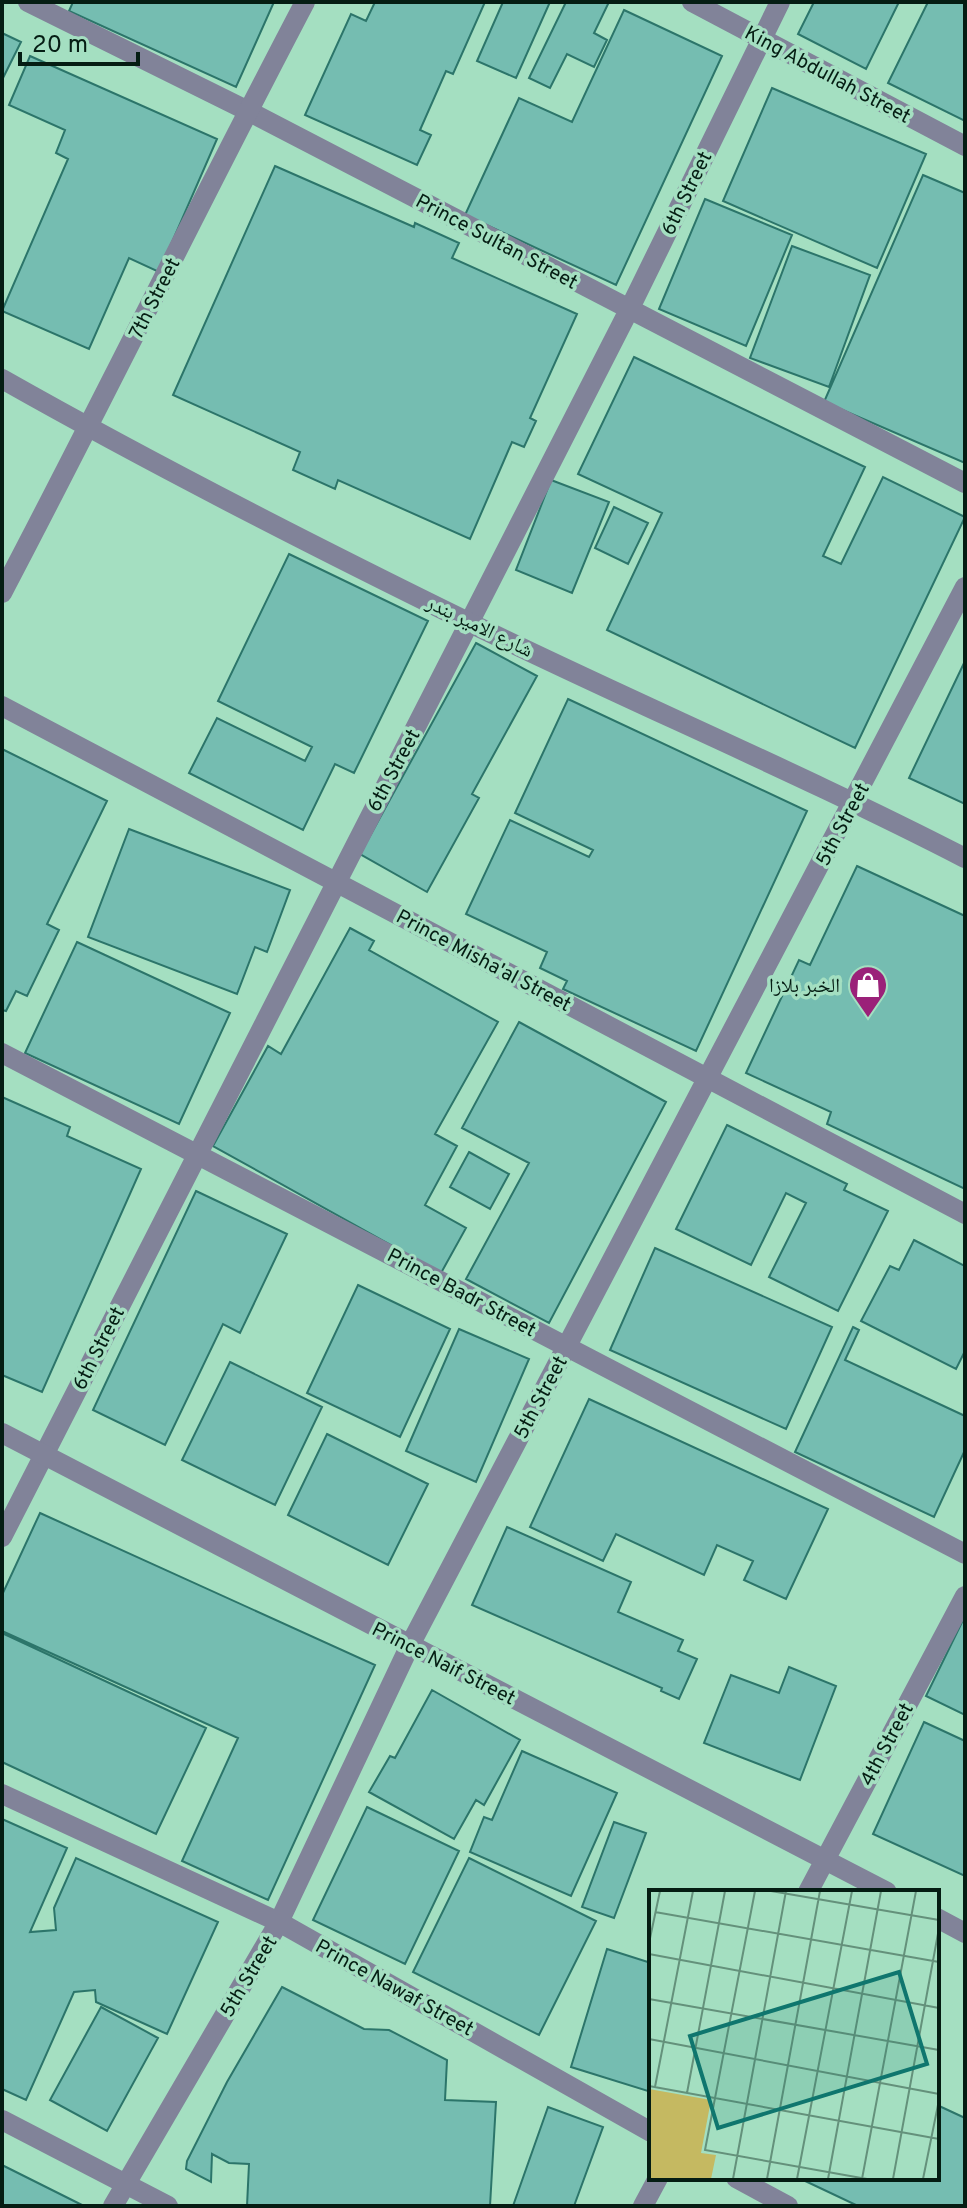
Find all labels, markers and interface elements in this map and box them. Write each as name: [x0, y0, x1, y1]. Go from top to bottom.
scale bar: [20, 16, 138, 66]
street label: King Abdullah Street: [739, 21, 915, 131]
text: 20 m: [32, 31, 88, 61]
street label: 6th Street: [656, 148, 719, 240]
street label: Prince Sultan Street: [410, 189, 582, 297]
street label: 7th Street: [124, 254, 187, 344]
street label: شارع الامير بندر: [421, 590, 537, 665]
street label: 6th Street: [362, 725, 427, 817]
street label: 5th Street: [811, 779, 877, 871]
street label: Prince Misha'al Street: [391, 905, 575, 1019]
shop icon: الخبر بلازا: [847, 964, 889, 1019]
place label: الخبر بلازا: [769, 974, 840, 1000]
street label: Prince Badr Street: [382, 1243, 540, 1344]
street label: 6th Street: [68, 1303, 132, 1395]
street label: 5th Street: [509, 1352, 575, 1444]
street label: Prince Naif Street: [367, 1617, 519, 1712]
street label: 4th Street: [855, 1699, 921, 1791]
inset map: [649, 1890, 939, 2180]
street label: 5th Street: [215, 1932, 284, 2023]
street label: Prince Nawaf Street: [310, 1934, 478, 2043]

